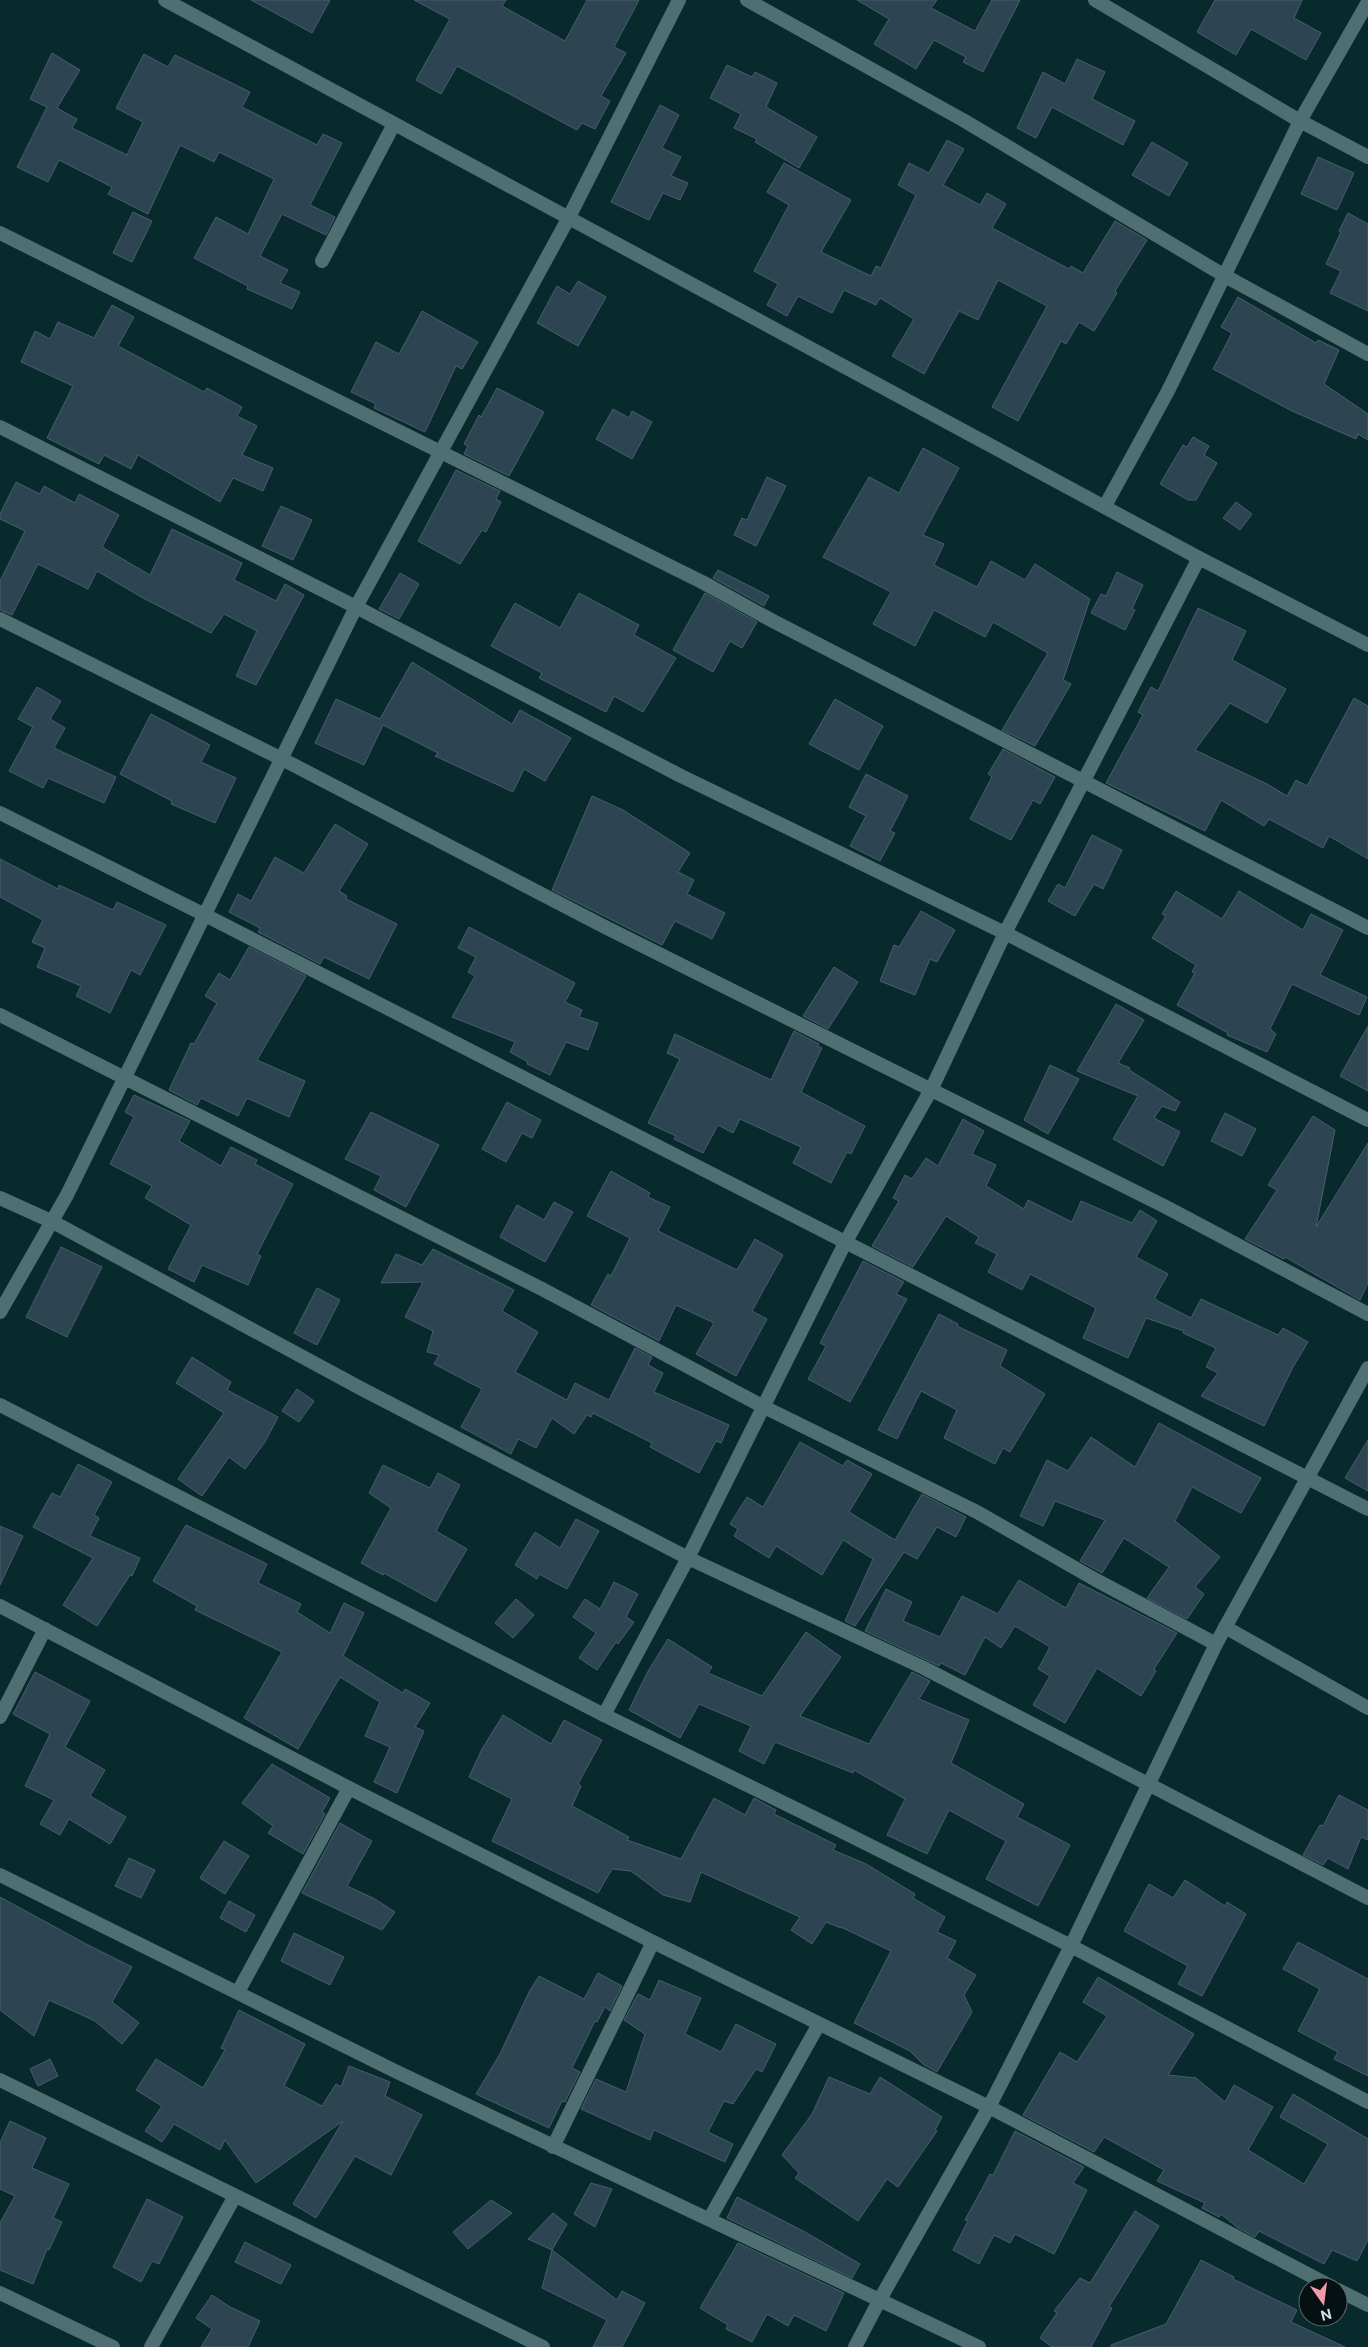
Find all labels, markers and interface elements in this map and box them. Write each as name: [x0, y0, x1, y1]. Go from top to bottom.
north arrow: [1298, 2277, 1348, 2327]
text: N: [1319, 2306, 1333, 2324]

